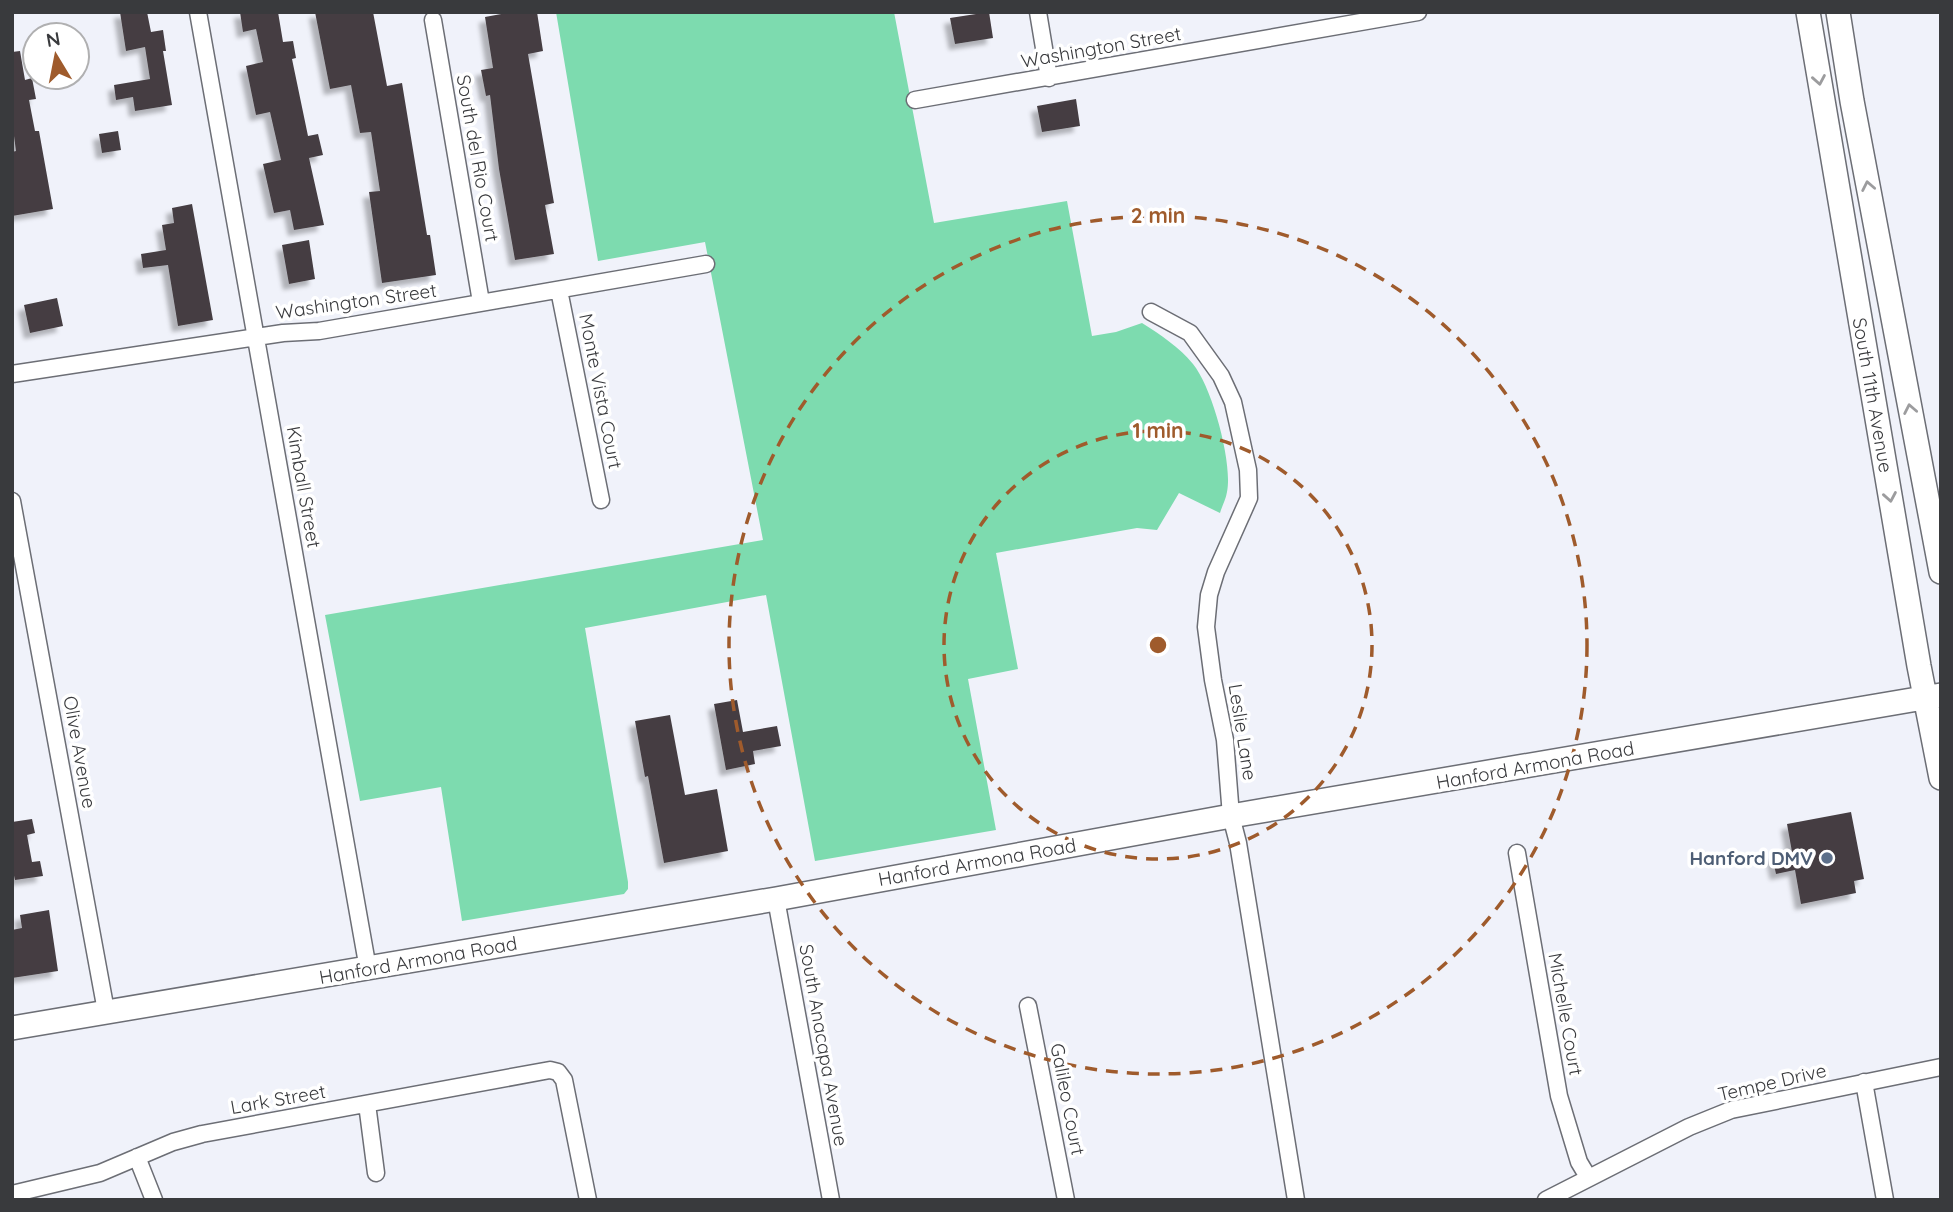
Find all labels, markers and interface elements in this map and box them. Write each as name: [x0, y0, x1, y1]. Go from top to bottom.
north arrow: [21, 21, 91, 91]
street label: Washington Street: [1019, 21, 1183, 73]
text: N: [44, 26, 62, 52]
street label: South del Rio Court: [451, 73, 505, 243]
one-way arrow: [1811, 74, 1826, 85]
one-way arrow: [1861, 180, 1876, 191]
text: 2 min: [1131, 202, 1185, 228]
street label: Washington Street: [274, 278, 438, 324]
street label: Monte Vista Court: [574, 311, 628, 471]
street label: South 11th Avenue: [1848, 316, 1898, 474]
one-way arrow: [1903, 403, 1918, 415]
text: 1 min: [1133, 417, 1183, 443]
street label: Kimball Street: [281, 424, 327, 550]
one-way arrow: [1882, 491, 1897, 503]
centre of rings: [1146, 633, 1170, 657]
street label: Leslie Lane: [1224, 682, 1262, 782]
street label: Olive Avenue: [58, 694, 102, 810]
street label: Hanford Armona Road: [1434, 736, 1636, 794]
street label: Hanford Armona Road: [876, 833, 1078, 891]
place label: Hanford DMV: [1689, 846, 1813, 870]
marker: Hanford DMV: [1819, 850, 1835, 866]
street label: Hanford Armona Road: [317, 931, 519, 989]
street label: South Anacapa Avenue: [794, 942, 854, 1148]
street label: Michelle Court: [1543, 951, 1589, 1077]
street label: Galileo Court: [1045, 1041, 1091, 1157]
street label: Tempe Drive: [1715, 1058, 1829, 1106]
street label: Lark Street: [229, 1079, 327, 1119]

